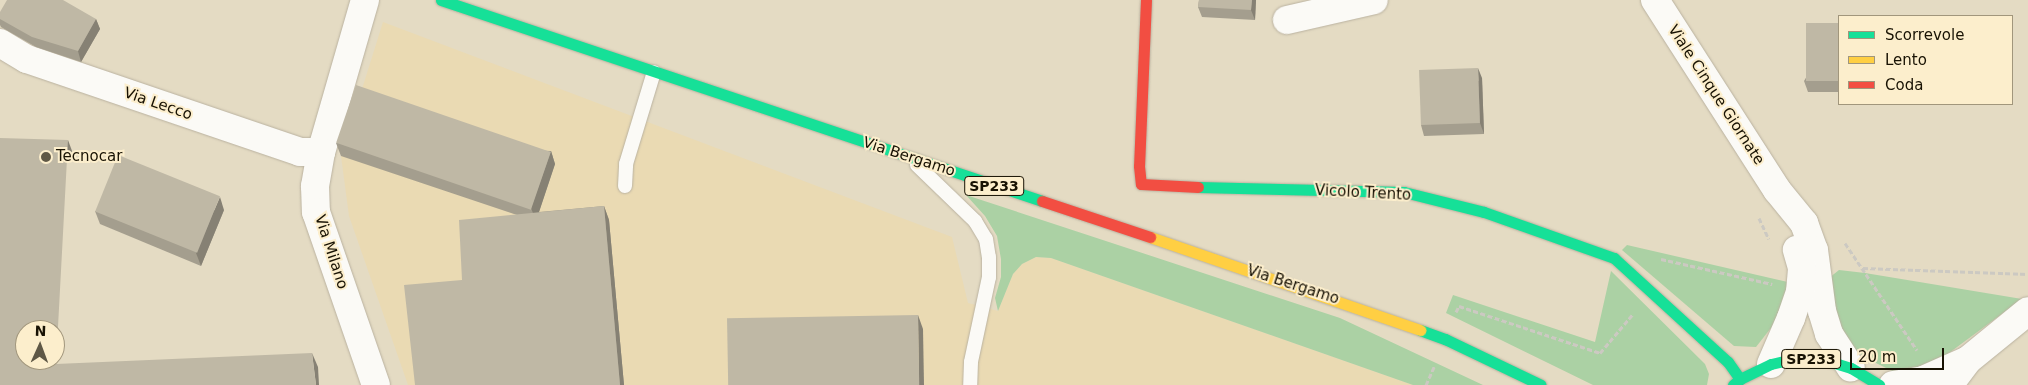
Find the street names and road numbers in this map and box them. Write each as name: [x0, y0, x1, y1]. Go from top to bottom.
street label: Viale Cinque Giornate: [1664, 22, 1768, 168]
street label: Via Lecco: [121, 84, 195, 124]
street label: Via Bergamo: [861, 134, 957, 180]
road number: SP233: [964, 175, 1024, 198]
street label: Vicolo Trento: [1314, 181, 1412, 205]
street label: Via Milano: [311, 213, 351, 291]
street label: Via Bergamo: [1245, 262, 1341, 308]
road number: SP233: [1781, 348, 1841, 370]

